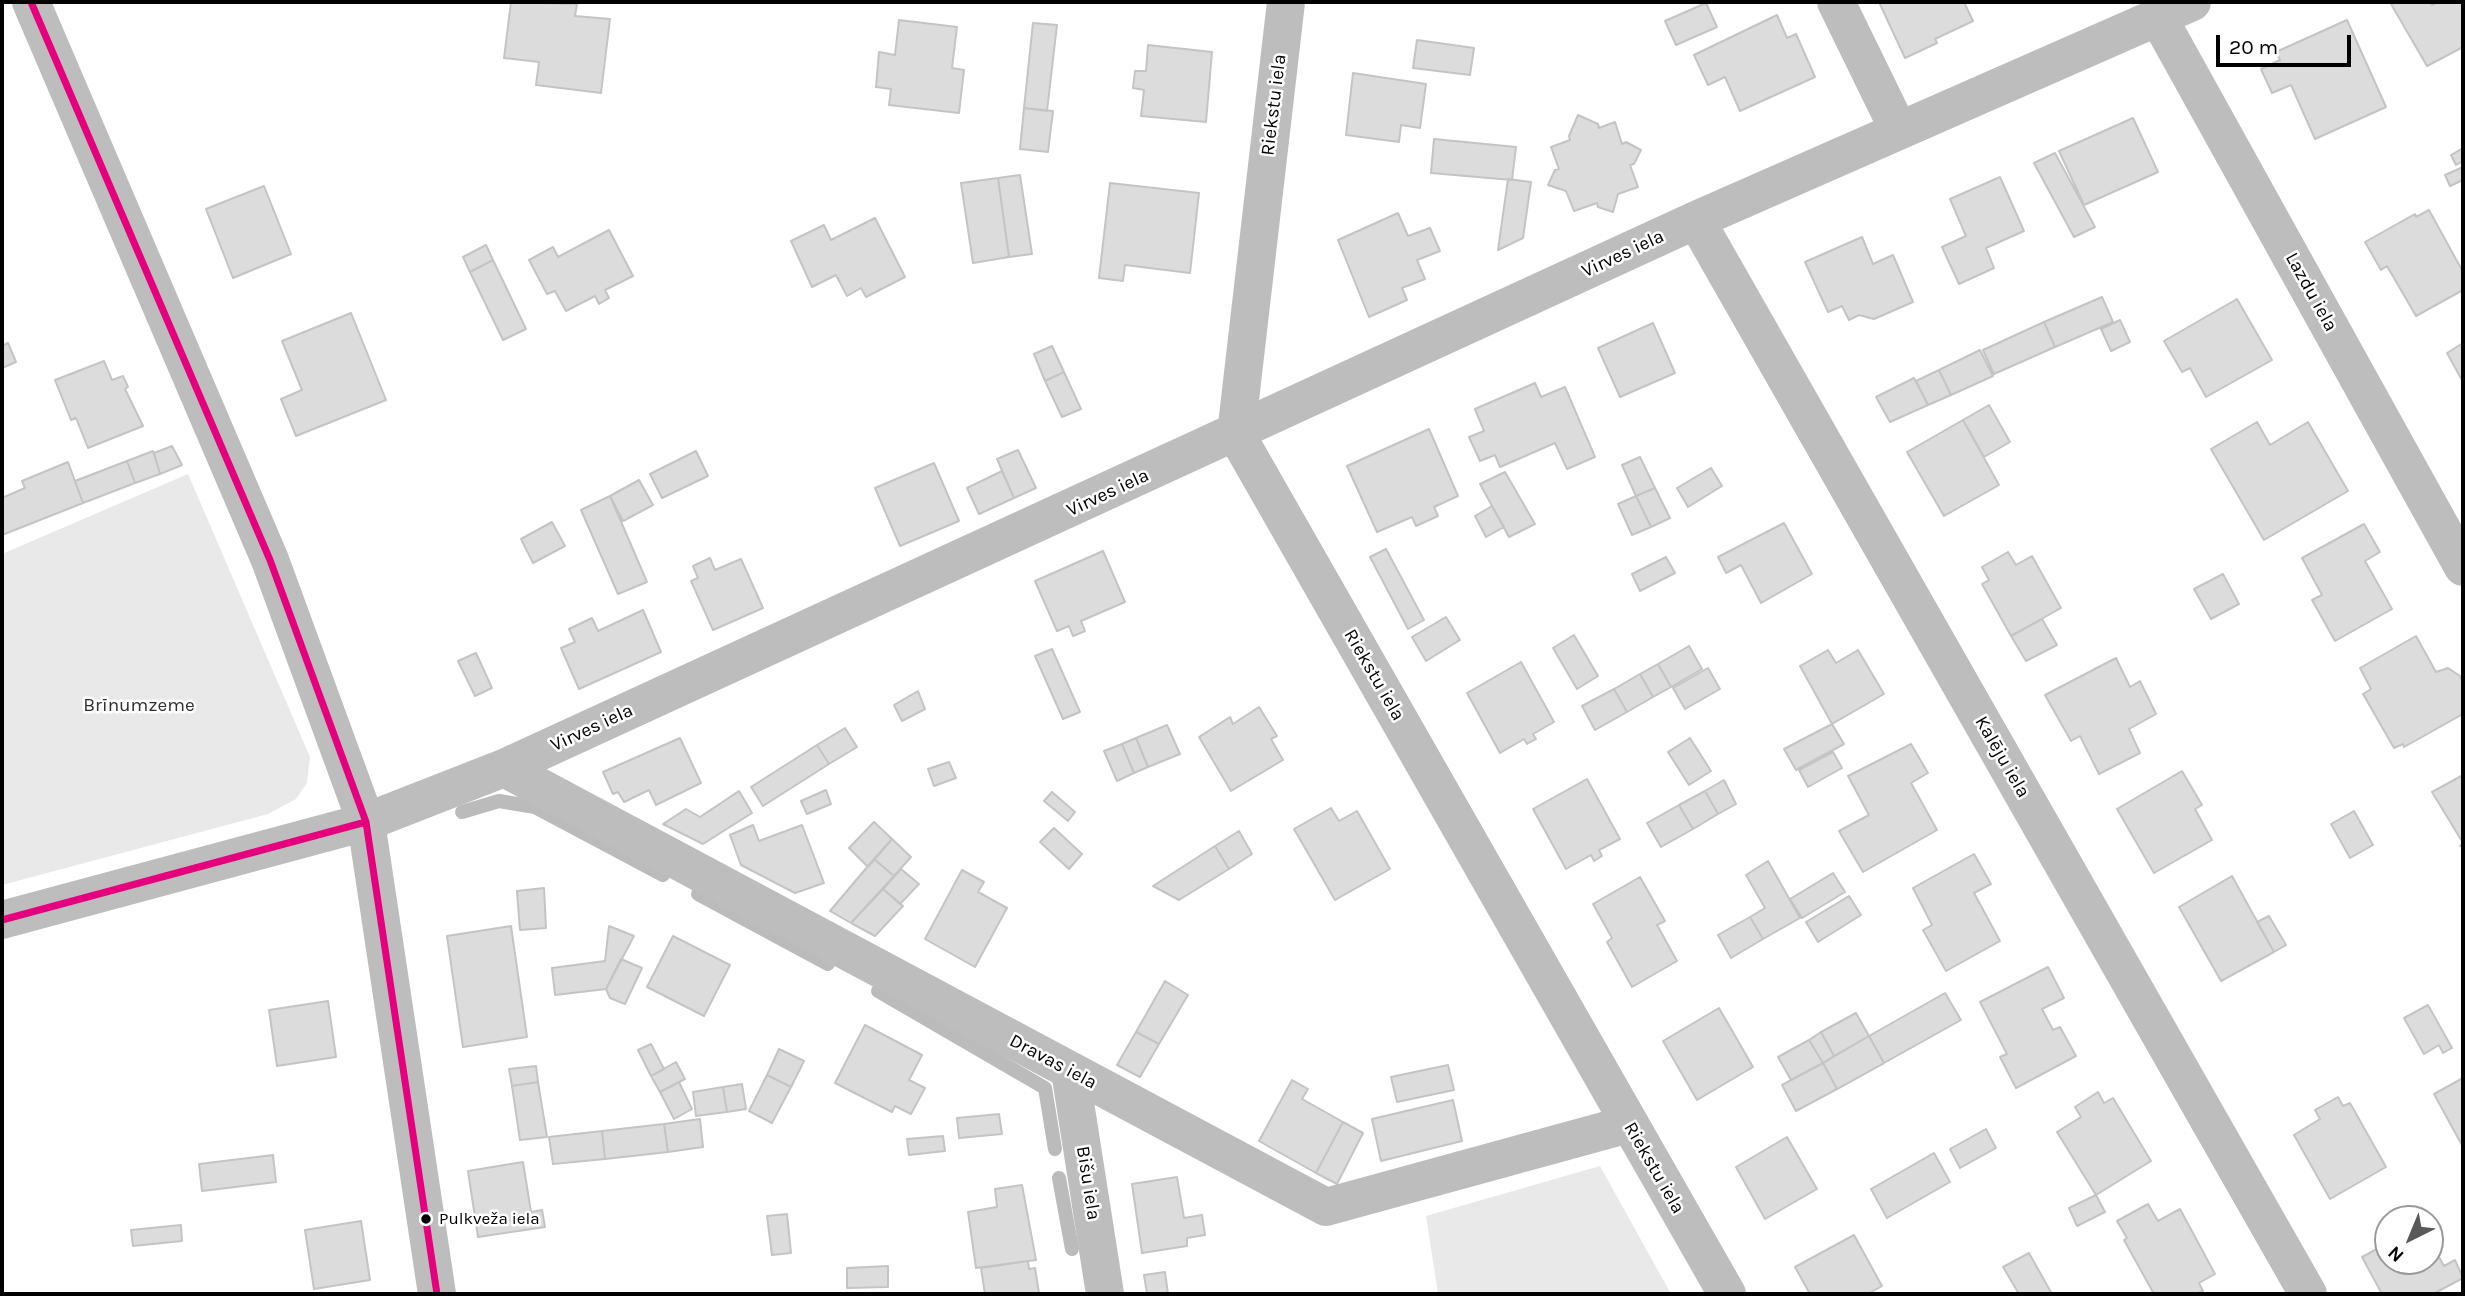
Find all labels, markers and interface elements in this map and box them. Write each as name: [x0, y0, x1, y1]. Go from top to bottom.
scale bar: [2220, 21, 2355, 65]
text: 20 m: [2229, 35, 2278, 59]
street label: Riekstu iela: [1256, 53, 1292, 157]
street label: Virves iela: [1578, 225, 1668, 283]
street label: Lazdu iela: [2280, 249, 2342, 335]
street label: Virves iela: [1063, 464, 1153, 522]
street label: Riekstu iela: [1339, 625, 1409, 725]
park label: Brīnumzeme: [83, 695, 195, 717]
street label: Virves iela: [547, 699, 637, 757]
street label: Kalēju iela: [1970, 712, 2034, 802]
street label: Dravas iela: [1005, 1030, 1101, 1094]
street label: Riekstu iela: [1619, 1118, 1689, 1218]
street label: Bišu iela: [1071, 1144, 1105, 1222]
north arrow: [2374, 1205, 2444, 1275]
place label: Pulkveža iela: [439, 1209, 540, 1229]
marker: Pulkveža iela: [419, 1212, 433, 1226]
text: N: [2384, 1241, 2409, 1267]

